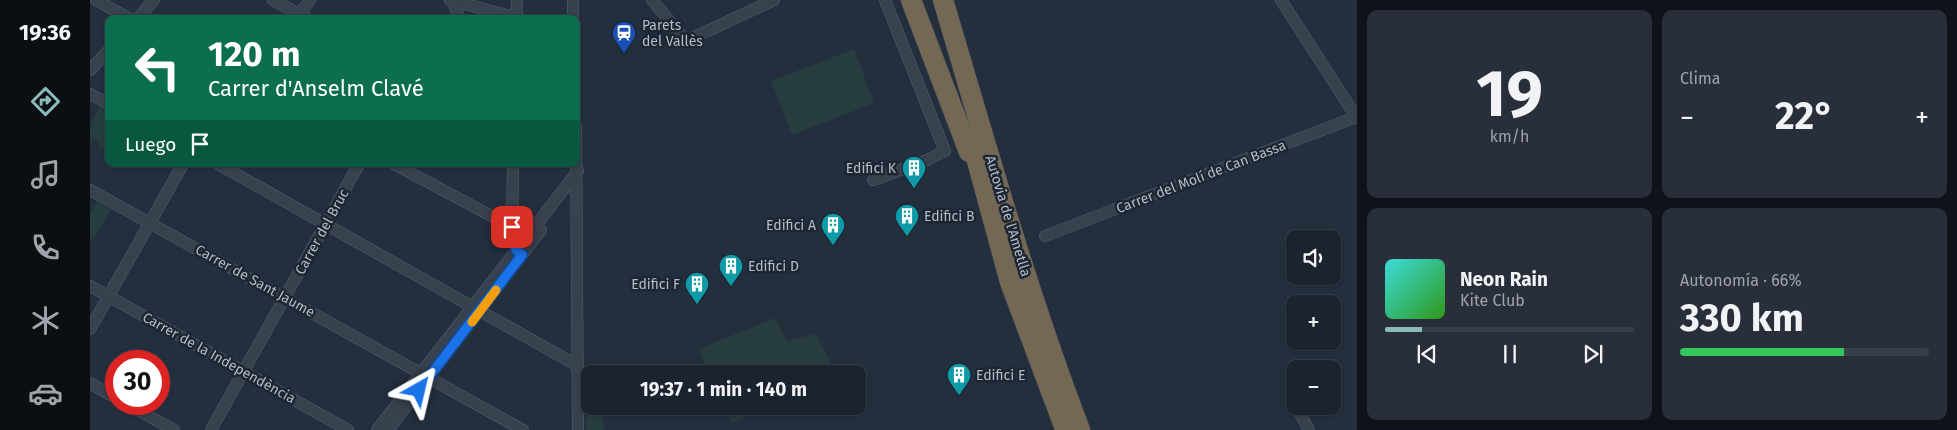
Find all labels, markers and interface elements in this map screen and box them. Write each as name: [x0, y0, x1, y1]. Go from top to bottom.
place label: Parets del Vallès: [642, 17, 703, 50]
text: 19:36: [19, 19, 71, 46]
station icon: Parets del Vallès: [611, 20, 637, 54]
text: 120 m: [208, 33, 301, 75]
icon: left: [125, 35, 190, 100]
text: 19: [1476, 55, 1543, 133]
text: Clima: [1680, 69, 1720, 88]
text: Carrer d'Anselm Clavé: [208, 75, 424, 102]
icon: directions: [28, 84, 63, 119]
text: 22°: [1775, 93, 1834, 139]
text: −: [1680, 101, 1694, 134]
text: +: [1915, 101, 1929, 134]
text: km/h: [1490, 127, 1529, 146]
icon: arrive: [186, 130, 214, 158]
text: Luego: [125, 133, 176, 156]
street label: Carrer del Molí de Can Bassa: [1114, 137, 1288, 217]
street label: Autovia de l'Ametlla: [981, 153, 1035, 279]
building icon: Edifici K: [901, 155, 927, 189]
icon: music: [28, 157, 63, 192]
place label: Edifici K: [846, 160, 897, 177]
street label: Carrer del Bruc: [292, 186, 353, 278]
building icon: Edifici B: [894, 203, 920, 237]
pin: [491, 206, 533, 248]
place label: Edifici B: [924, 208, 974, 225]
building icon: Edifici A: [820, 212, 846, 246]
icon: arrive: [498, 213, 526, 241]
place label: Edifici A: [766, 217, 816, 234]
icon: phone: [28, 230, 63, 265]
map controls: [1286, 230, 1341, 415]
button: sound: [1286, 230, 1341, 285]
street label: Carrer de Sant Jaume: [192, 241, 318, 321]
building icon: Edifici D: [718, 253, 744, 287]
place label: Edifici D: [748, 258, 799, 275]
text: Neon Rain: [1460, 268, 1548, 291]
building icon: Edifici F: [684, 271, 710, 305]
text: Autonomía · 66%: [1680, 271, 1802, 290]
place label: Edifici F: [631, 276, 680, 293]
text: Kite Club: [1460, 291, 1525, 310]
button: +: [1286, 295, 1341, 350]
text: 330 km: [1680, 295, 1804, 341]
icon: climate: [28, 303, 63, 338]
street label: Carrer de la Independència: [139, 309, 299, 407]
icon: previous: [1413, 340, 1441, 368]
icon: pause: [1496, 340, 1524, 368]
icon: next: [1579, 340, 1607, 368]
speed limit sign: 30: [105, 350, 170, 415]
button: −: [1286, 360, 1341, 415]
building icon: Edifici E: [946, 362, 972, 396]
position arrow: [392, 363, 444, 415]
place label: Edifici E: [976, 367, 1025, 384]
icon: car: [28, 376, 63, 411]
text: 19:37 · 1 min · 140 m: [640, 378, 807, 401]

